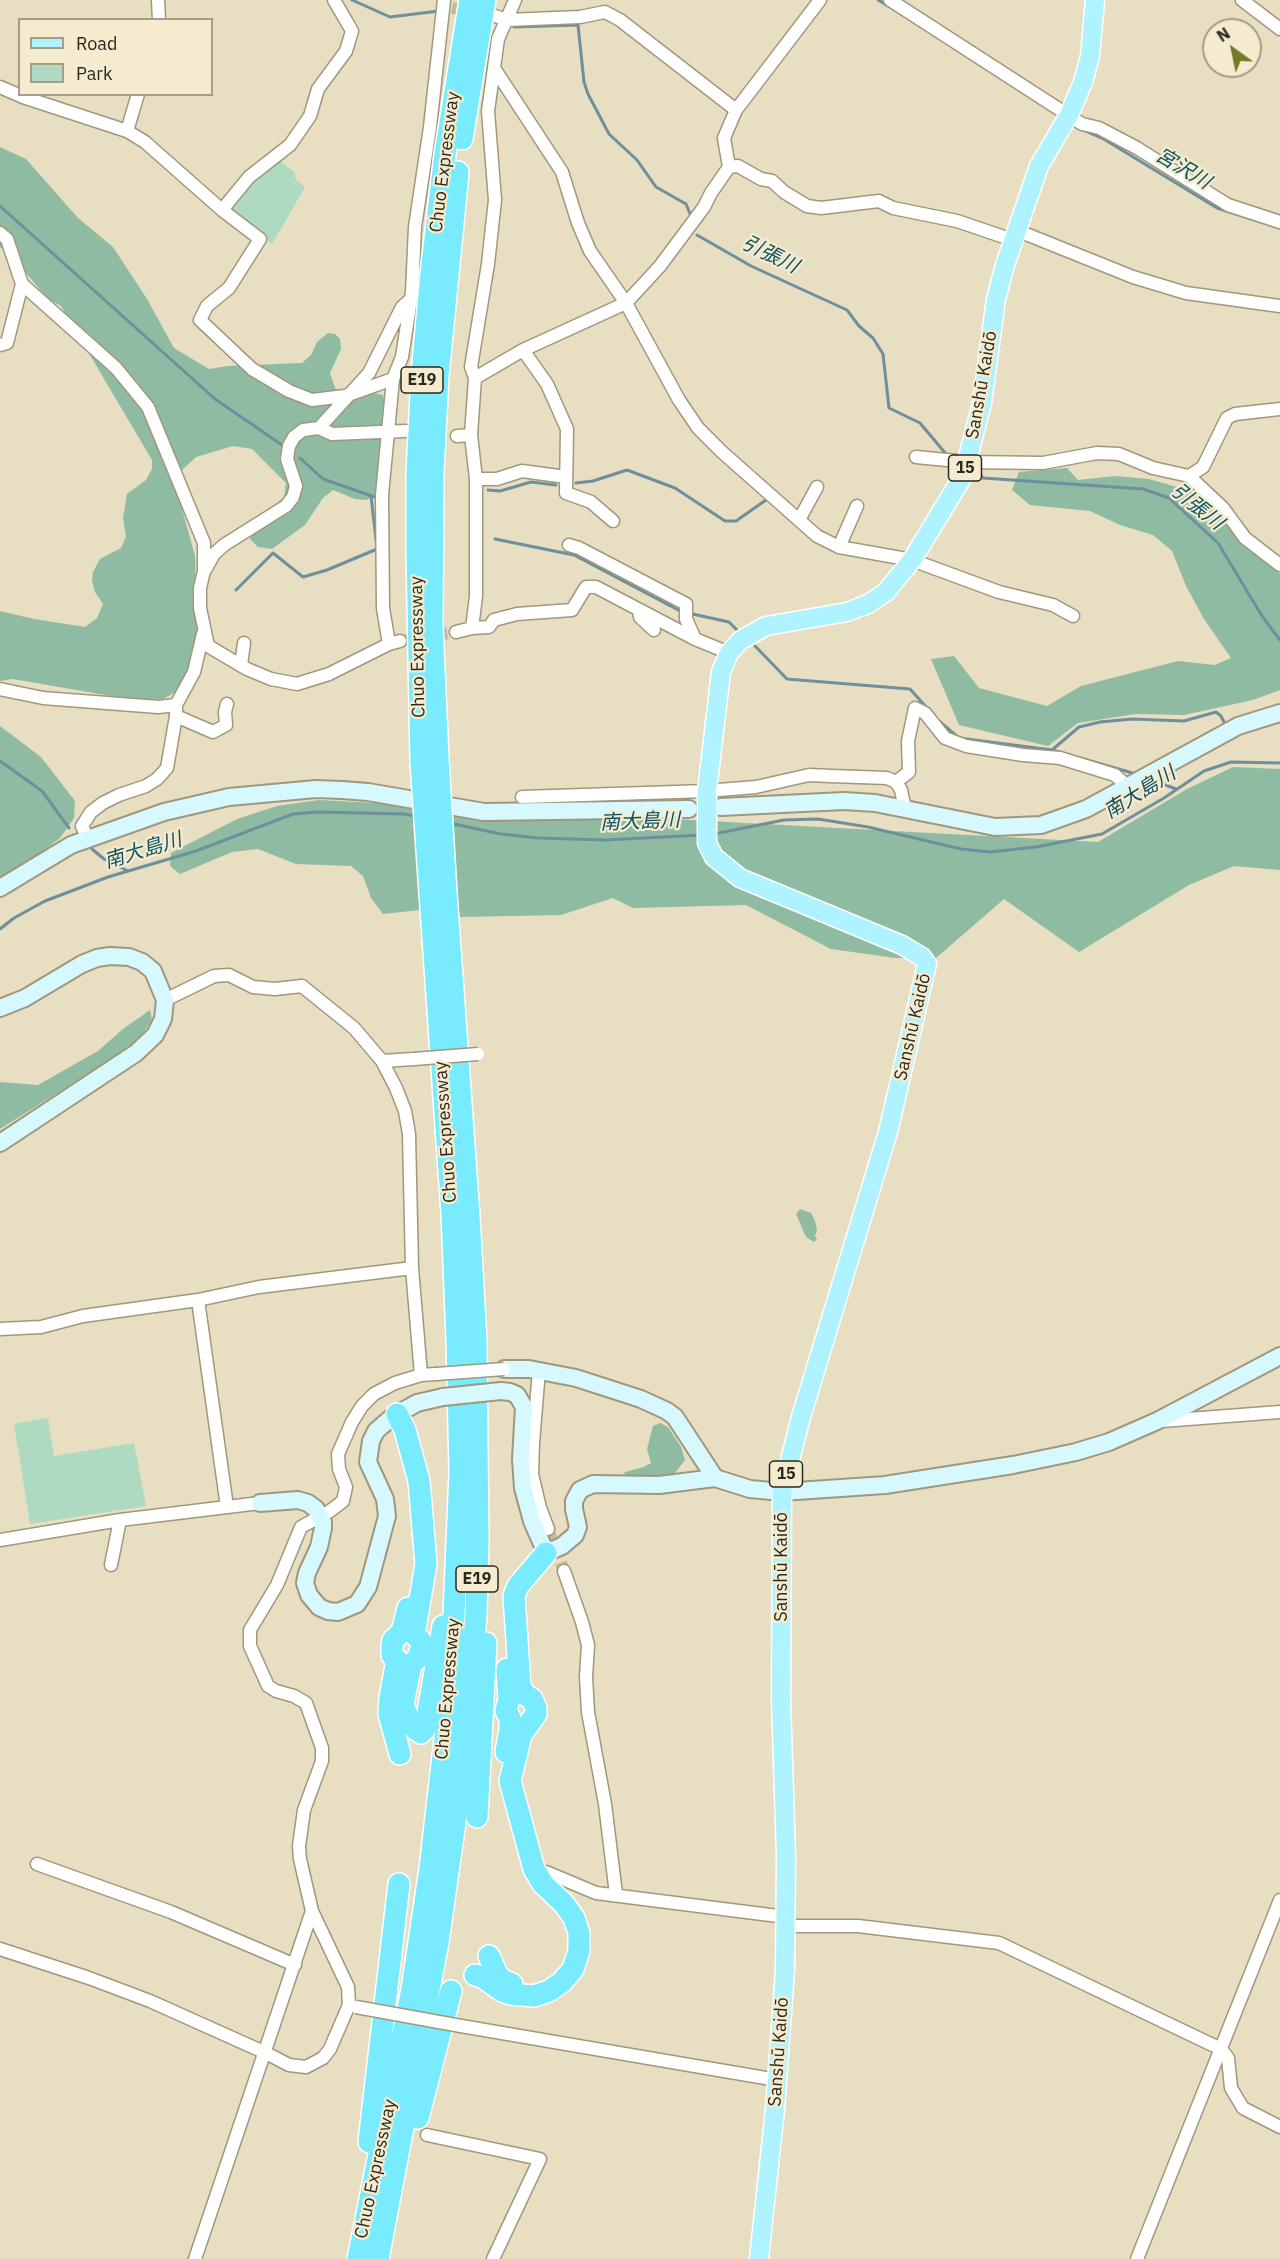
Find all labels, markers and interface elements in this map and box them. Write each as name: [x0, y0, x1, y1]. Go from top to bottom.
legend: [18, 18, 213, 96]
north arrow: [1202, 18, 1262, 78]
text: N: [1213, 23, 1234, 46]
text: Road: [76, 32, 117, 55]
text: Park: [76, 62, 112, 85]
street label: Chuo Expressway: [426, 90, 464, 234]
water label: 宮沢川: [1151, 143, 1215, 195]
water label: 引張川: [738, 231, 802, 279]
street label: Sanshū Kaidō: [962, 329, 1002, 441]
road number: E19: [401, 367, 443, 393]
road number: 15: [948, 455, 982, 481]
water label: 引張川: [1166, 479, 1228, 535]
street label: Chuo Expressway: [406, 576, 430, 718]
water label: 南大島川: [1100, 762, 1180, 824]
water label: 南大島川: [600, 809, 680, 835]
water label: 南大島川: [101, 828, 185, 874]
street label: Sanshū Kaidō: [890, 971, 936, 1083]
street label: Chuo Expressway: [430, 1060, 462, 1204]
road number: 15: [770, 1461, 802, 1487]
street label: Sanshū Kaidō: [771, 1512, 793, 1622]
road number: E19: [456, 1566, 498, 1592]
street label: Chuo Expressway: [431, 1617, 465, 1761]
street label: Sanshū Kaidō: [764, 1997, 794, 2107]
street label: Chuo Expressway: [351, 2097, 401, 2241]

